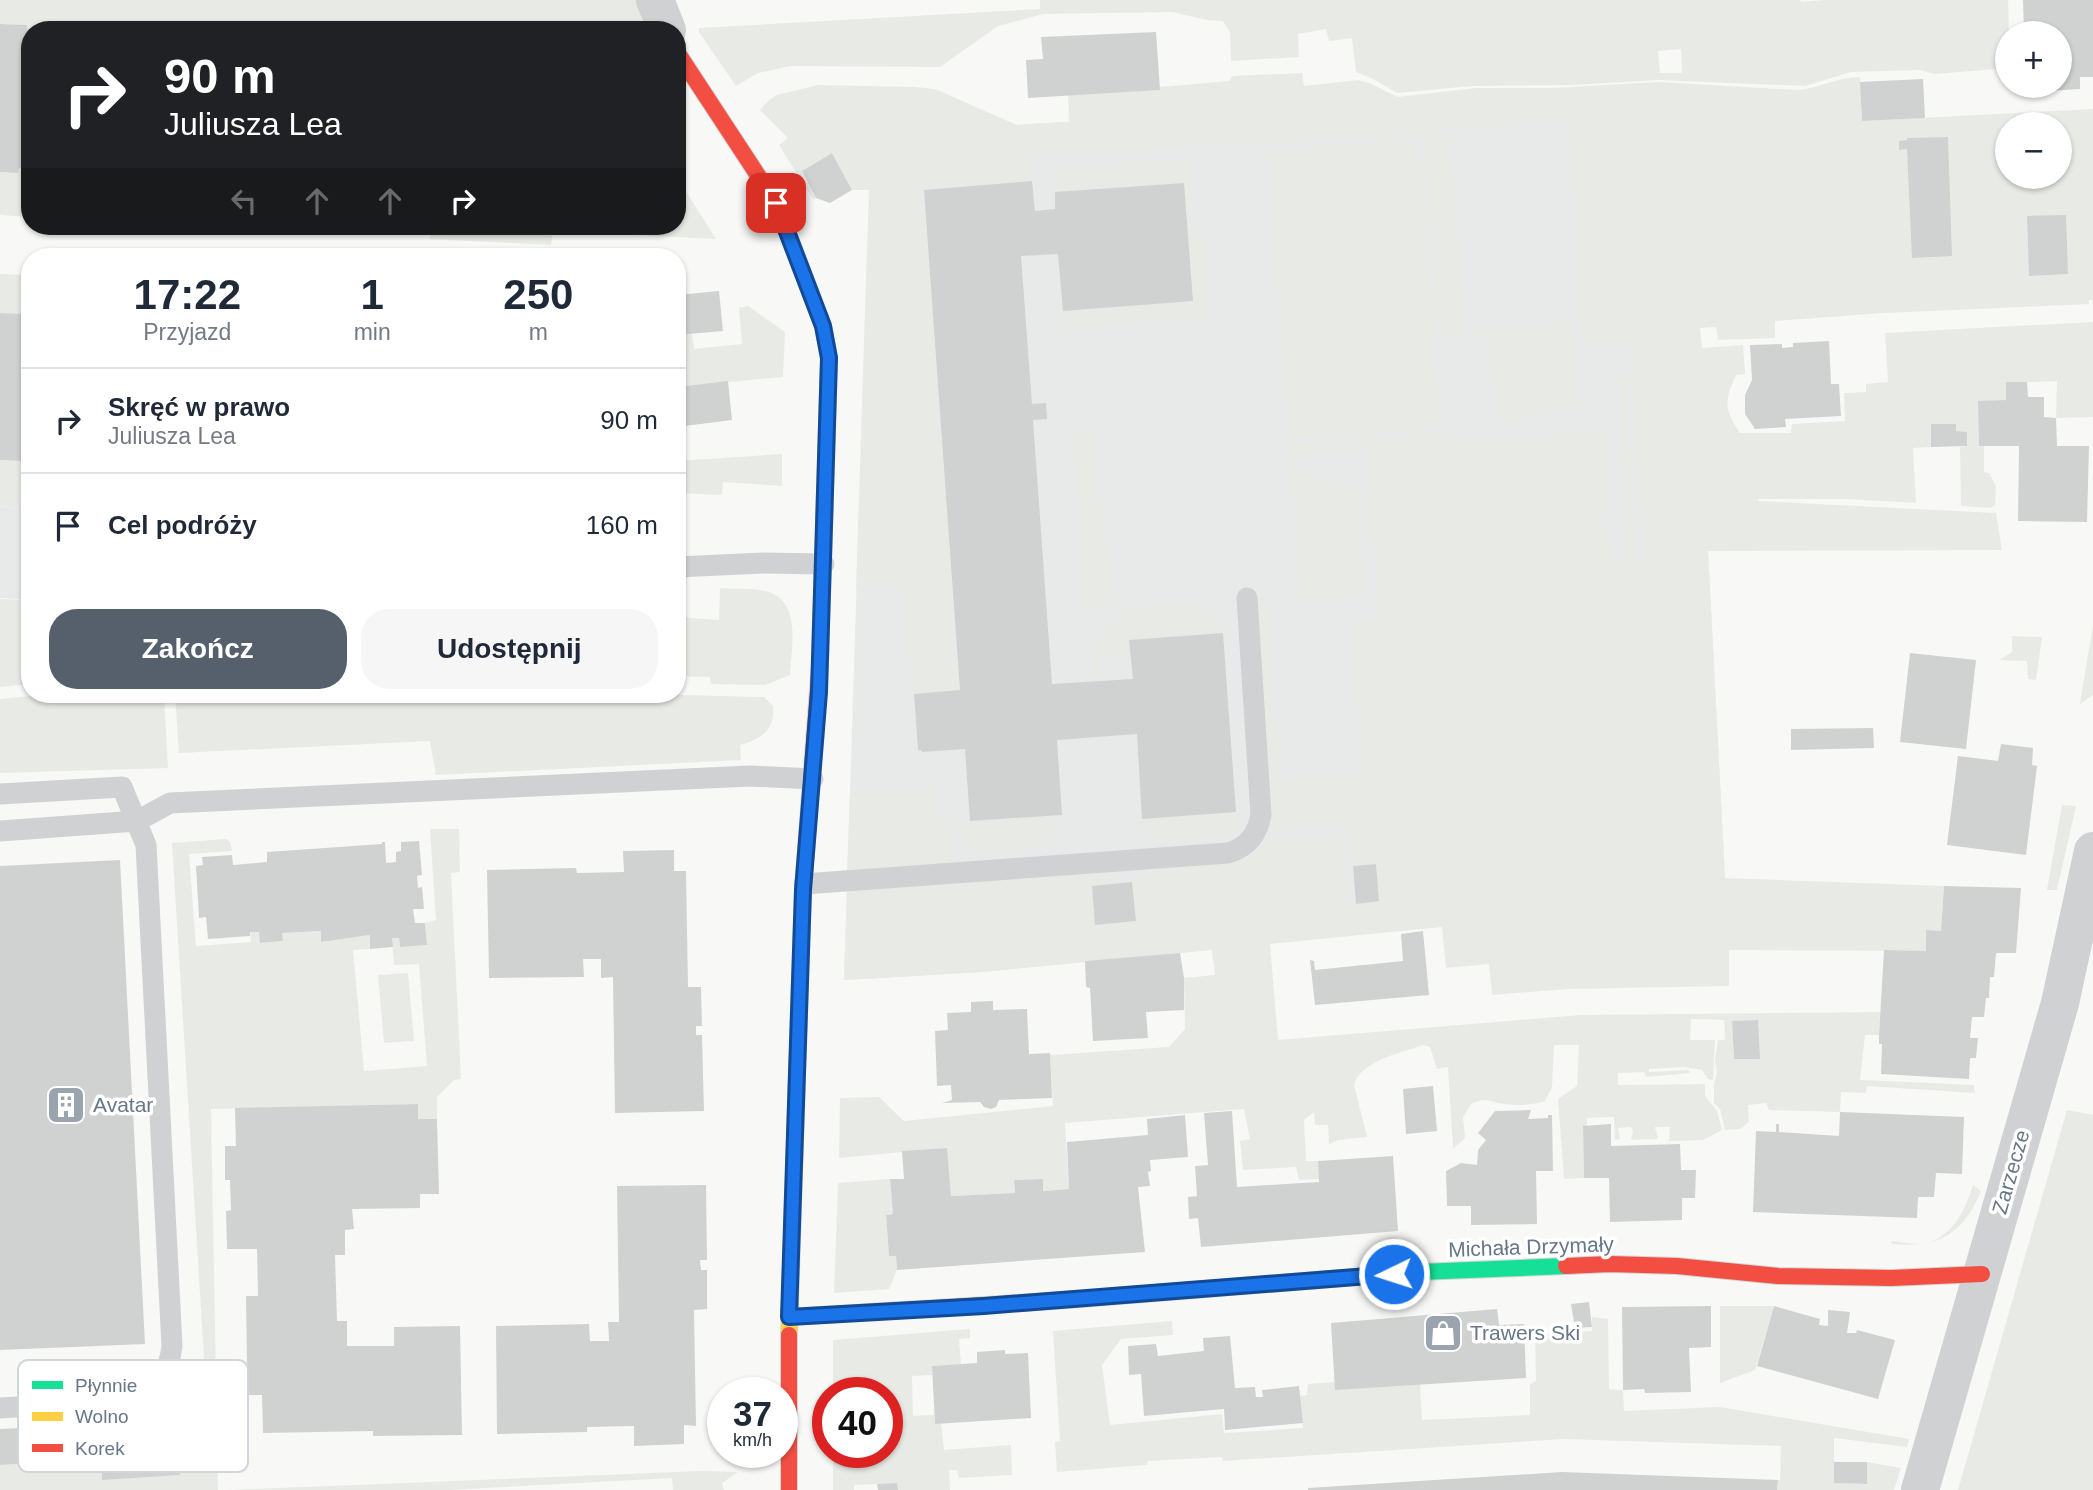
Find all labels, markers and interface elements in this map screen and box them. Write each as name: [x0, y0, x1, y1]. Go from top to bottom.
map controls: [1995, 21, 2072, 189]
button: +: [1995, 21, 2072, 98]
icon: right: [49, 49, 140, 140]
text: 90 m: [164, 49, 276, 103]
text: Juliusza Lea: [164, 106, 342, 142]
button: −: [1995, 112, 2072, 189]
pin: [746, 173, 806, 233]
icon: left: [225, 182, 263, 220]
icon: ahead: [298, 182, 336, 220]
icon: ahead: [371, 182, 409, 220]
icon: right: [444, 182, 482, 220]
icon: arrive: [757, 184, 795, 222]
text: 17:22: [134, 271, 241, 318]
text: 1: [360, 271, 384, 318]
text: 250: [503, 271, 573, 318]
text: Przyjazd: [143, 319, 231, 345]
text: min: [354, 319, 391, 345]
text: m: [529, 319, 548, 345]
text: Skręć w prawo: [108, 392, 290, 422]
icon: right: [49, 402, 87, 440]
text: 90 m: [600, 405, 658, 435]
text: Juliusza Lea: [108, 423, 236, 449]
icon: arrive: [49, 507, 87, 545]
text: Cel podróży: [108, 510, 257, 540]
text: 160 m: [586, 510, 658, 540]
button: Zakończ: [49, 609, 347, 689]
button: Udostępnij: [361, 609, 658, 689]
building icon: Avatar: [45, 1084, 87, 1126]
place label: Avatar: [93, 1093, 153, 1116]
street label: Zarzecze: [1988, 1127, 2033, 1217]
street label: Michała Drzymały: [1448, 1232, 1615, 1261]
position arrow: [1357, 1237, 1431, 1311]
shop icon: Trawers Ski: [1422, 1312, 1464, 1354]
place label: Trawers Ski: [1470, 1321, 1580, 1344]
legend: [18, 1360, 248, 1472]
text: Płynnie: [75, 1375, 137, 1396]
speed limit sign: 40: [812, 1377, 903, 1468]
text: 37: [733, 1394, 772, 1433]
text: Wolno: [75, 1406, 129, 1427]
text: km/h: [733, 1430, 772, 1450]
text: Korek: [75, 1438, 125, 1459]

